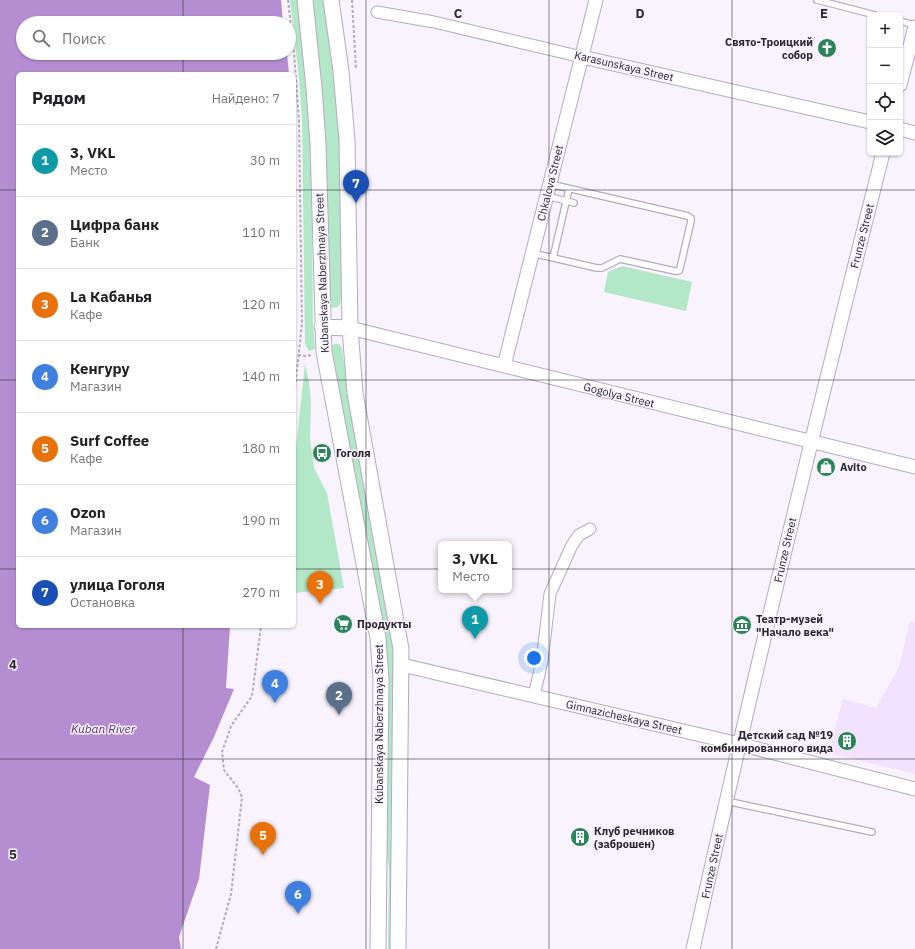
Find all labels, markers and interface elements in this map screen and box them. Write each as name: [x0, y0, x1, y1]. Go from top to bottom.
text: C: [454, 5, 463, 22]
text: D: [635, 5, 645, 22]
text: E: [820, 5, 828, 22]
map controls: [867, 12, 903, 156]
button: +: [867, 12, 903, 48]
search box: [16, 16, 296, 60]
icon: search: [30, 27, 52, 49]
text: Поиск: [62, 29, 105, 48]
place label: Свято-Троицкий собор: [725, 35, 813, 62]
church icon: Свято-Троицкий собор: [816, 37, 838, 59]
street label: Karasunskaya Street: [573, 48, 675, 84]
button: −: [867, 48, 903, 84]
button: locate: [867, 84, 903, 120]
text: Рядом: [32, 87, 86, 109]
text: Найдено: 7: [212, 90, 280, 107]
button: layers: [867, 120, 903, 156]
text: 3, VKL: [70, 143, 115, 162]
street label: Chkalova Street: [534, 143, 566, 222]
text: 1: [41, 152, 49, 169]
text: 30 m: [250, 152, 280, 169]
text: Место: [70, 162, 108, 179]
pin: 7: [343, 170, 369, 203]
street label: Kubanskaya Naberzhnaya Street: [312, 193, 332, 353]
street label: Frunze Street: [847, 202, 877, 270]
text: Цифра банк: [70, 215, 159, 234]
text: 2: [41, 224, 49, 241]
text: 110 m: [242, 224, 280, 241]
text: Банк: [70, 234, 100, 251]
text: La Кабанья: [70, 287, 152, 306]
text: 3: [41, 296, 49, 313]
text: 120 m: [242, 296, 280, 313]
text: Кафе: [70, 306, 102, 323]
text: Кенгуру: [70, 359, 130, 378]
text: 4: [41, 368, 49, 385]
text: 140 m: [242, 368, 280, 385]
text: Магазин: [70, 378, 122, 395]
street label: Gogolya Street: [582, 379, 656, 411]
text: Surf Coffee: [70, 431, 149, 450]
text: 5: [41, 440, 49, 457]
text: 180 m: [242, 440, 280, 457]
bus stop icon: Гоголя: [311, 442, 333, 464]
place label: Гоголя: [336, 446, 371, 460]
text: Кафе: [70, 450, 102, 467]
shop icon: Avito: [815, 456, 837, 478]
place label: Avito: [840, 460, 867, 474]
text: Ozon: [70, 503, 106, 522]
text: 6: [41, 512, 49, 529]
text: 190 m: [242, 512, 280, 529]
street label: Frunze Street: [771, 516, 799, 584]
text: Магазин: [70, 522, 122, 539]
popup: [438, 541, 512, 593]
text: 3, VKL: [452, 549, 498, 568]
text: Место: [452, 568, 490, 585]
pin: 3: [307, 571, 333, 604]
text: улица Гоголя: [70, 575, 165, 594]
text: 7: [41, 584, 49, 601]
text: 270 m: [242, 584, 280, 601]
text: Остановка: [70, 594, 135, 611]
pin: 1: [462, 606, 488, 639]
place label: Театр-музей "Начало века": [756, 612, 834, 639]
supermarket icon: Продукты: [332, 613, 354, 635]
museum icon: Театр-музей "Начало века": [731, 614, 753, 636]
place label: Продукты: [357, 617, 412, 631]
street label: Kubanskaya Naberzhnaya Street: [372, 644, 386, 804]
your location: [524, 648, 544, 668]
text: 4: [9, 656, 17, 673]
pin: 4: [262, 670, 288, 703]
pin: 2: [326, 682, 352, 715]
street label: Gimnazicheskaya Street: [565, 697, 684, 737]
water label: Kuban River: [71, 721, 136, 736]
place label: Детский сад №19 комбинированного вида: [701, 728, 833, 755]
building icon: Детский сад №19 комбинированного вида: [836, 730, 858, 752]
pin: 5: [250, 822, 276, 855]
place label: Клуб речников (заброшен): [594, 824, 674, 851]
building icon: Клуб речников (заброшен): [569, 826, 591, 848]
street label: Frunze Street: [698, 832, 726, 900]
text: 5: [9, 846, 17, 863]
pin: 6: [285, 881, 311, 914]

